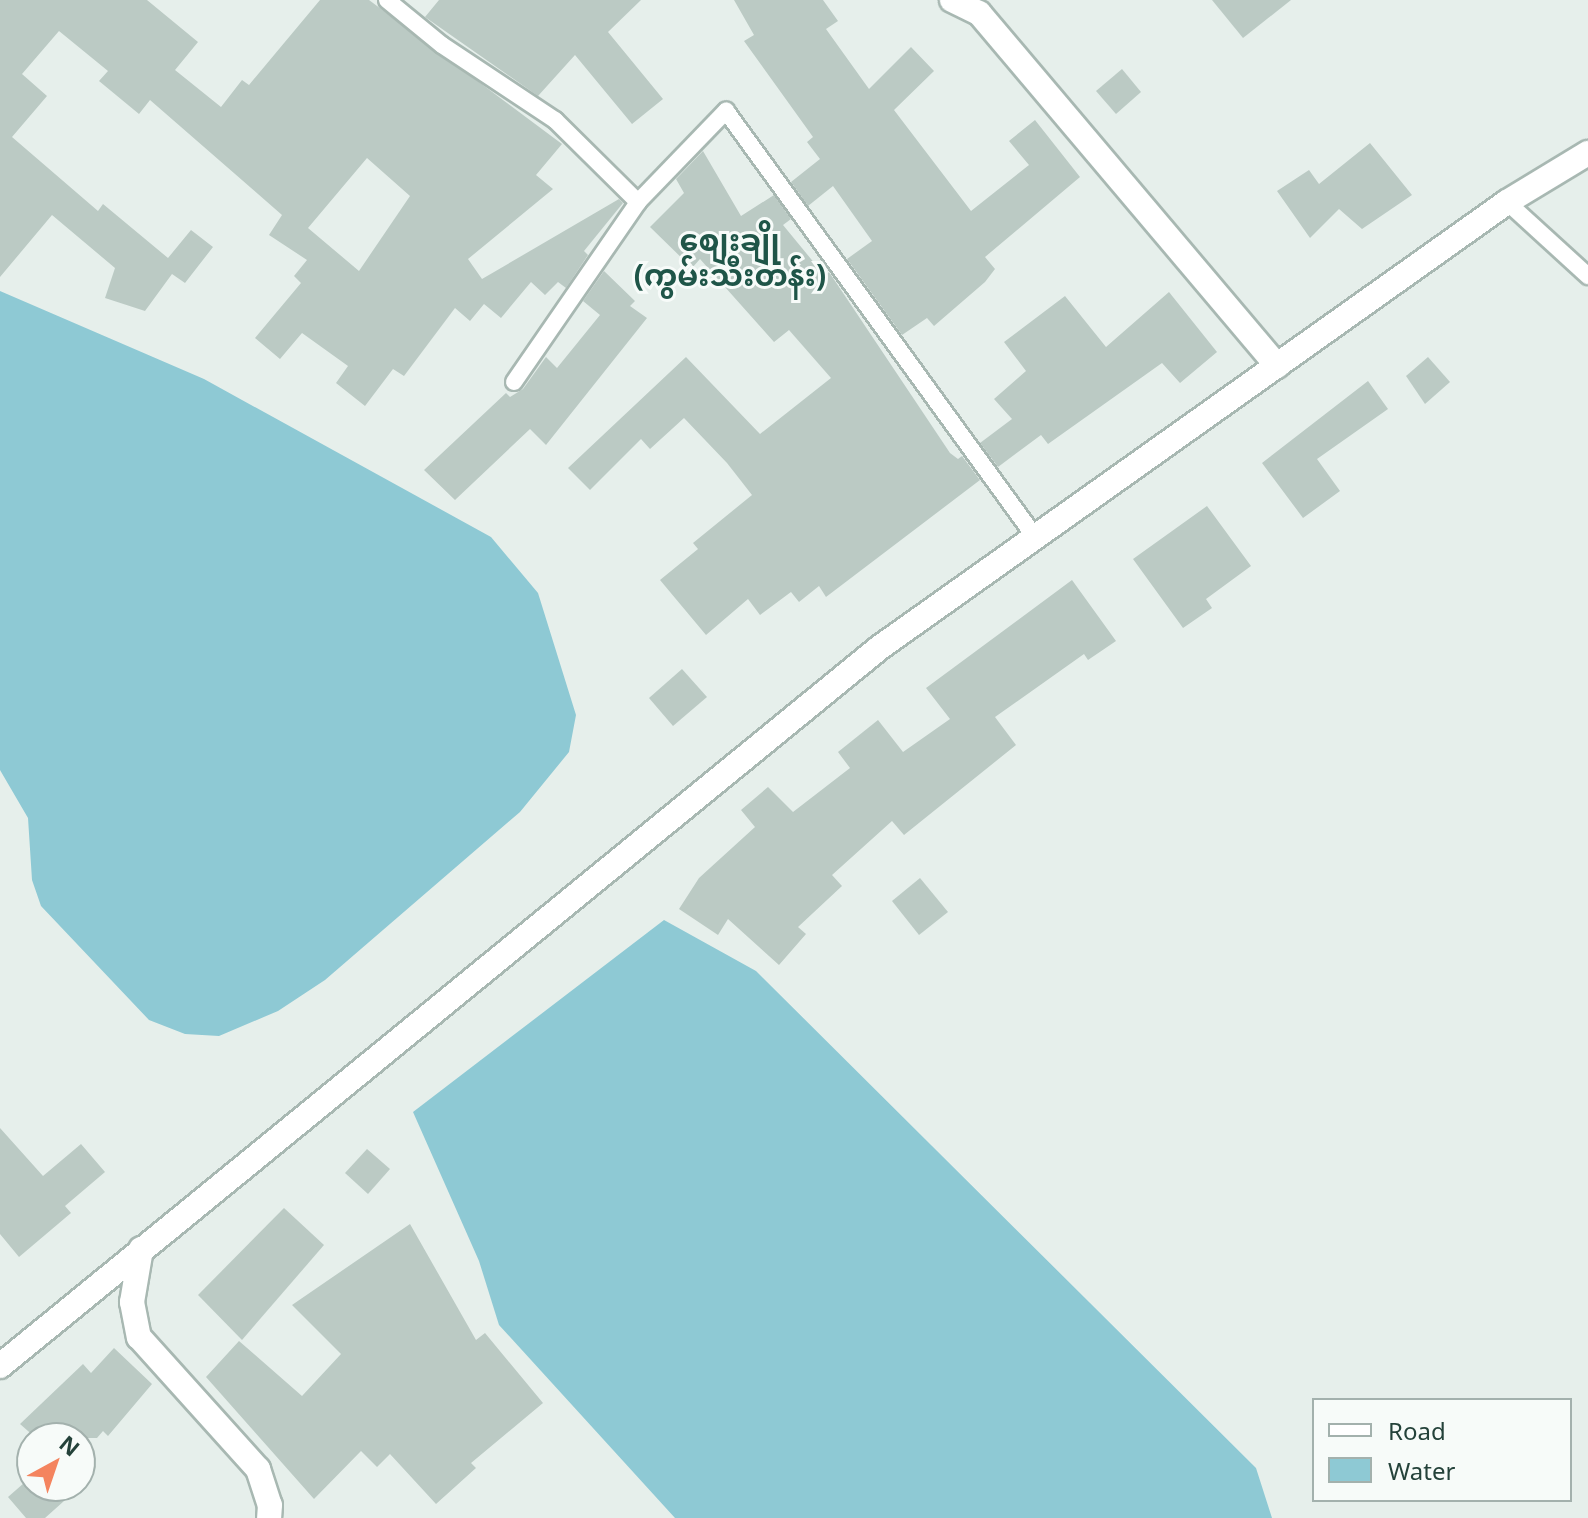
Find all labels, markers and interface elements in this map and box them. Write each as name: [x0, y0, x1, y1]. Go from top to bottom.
district label: စျေးချို (ကွမ်းသီးတန်း): [634, 222, 826, 292]
legend: [1312, 1398, 1572, 1502]
text: Road: [1388, 1414, 1446, 1447]
north arrow: [16, 1422, 96, 1502]
text: N: [54, 1428, 87, 1462]
text: Water: [1388, 1454, 1455, 1487]

